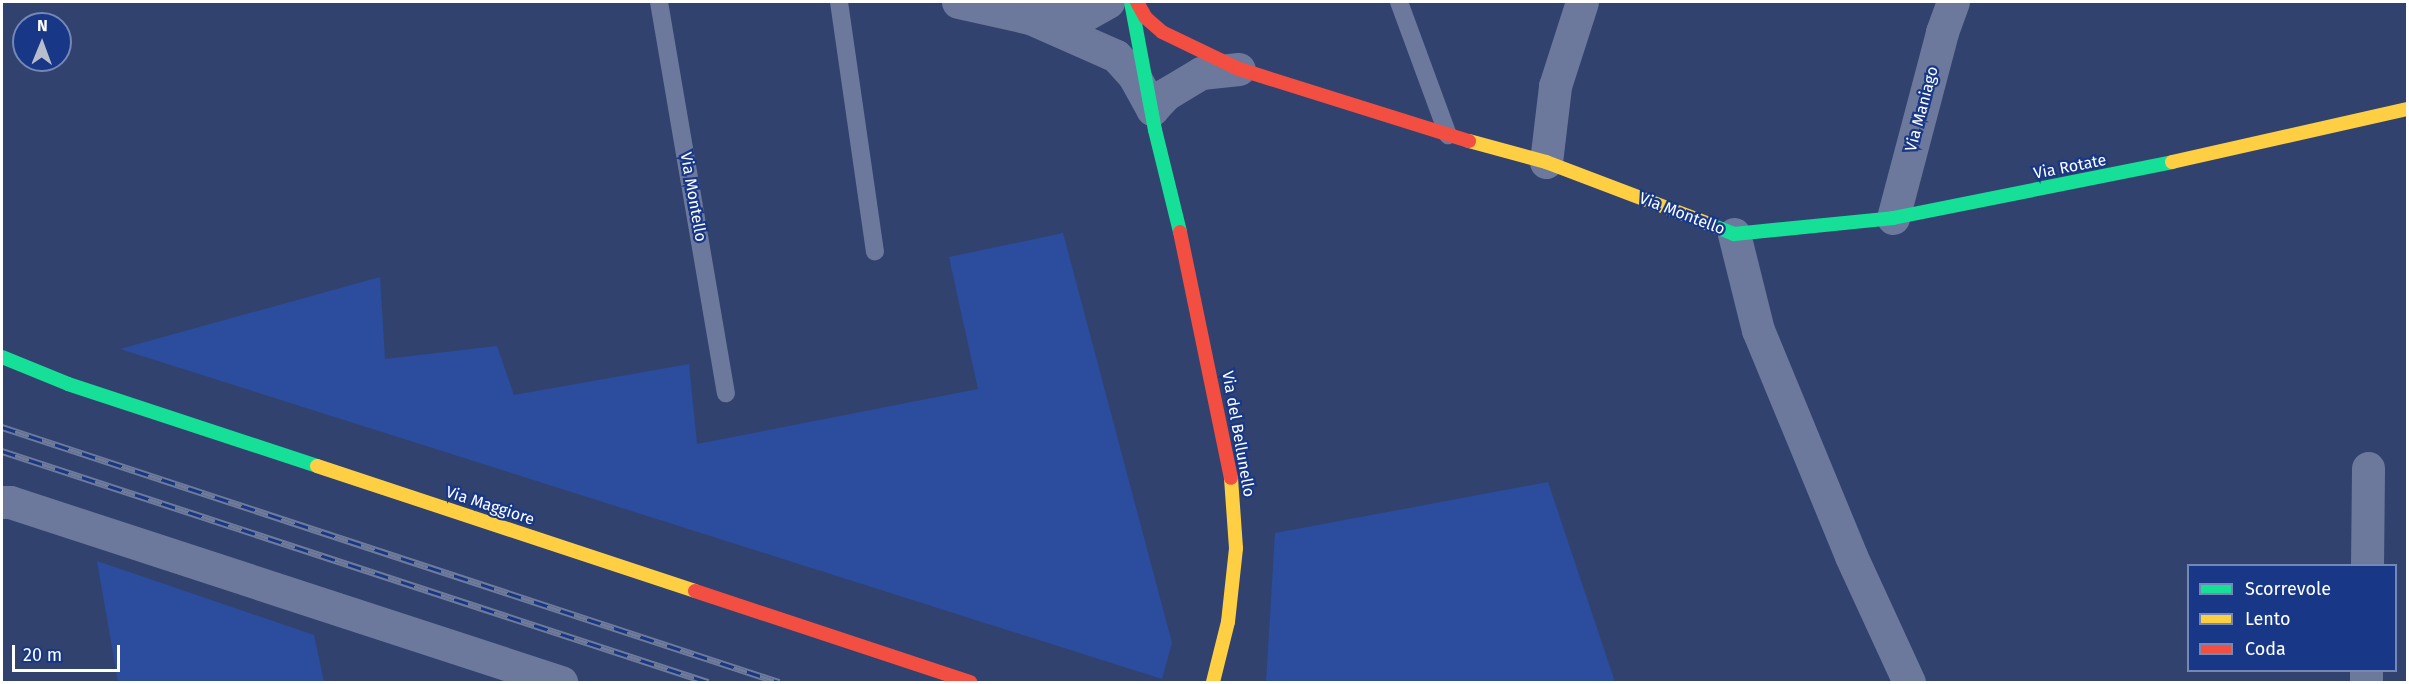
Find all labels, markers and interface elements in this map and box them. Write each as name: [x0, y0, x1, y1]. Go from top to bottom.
north arrow: [12, 12, 72, 72]
text: N: [37, 16, 48, 35]
street label: Via Maniago: [1901, 64, 1943, 154]
street label: Via Montello: [676, 151, 710, 243]
street label: Via Rotate: [2032, 151, 2108, 183]
street label: Via Montello: [1636, 189, 1728, 239]
street label: Via del Bellunello: [1217, 370, 1259, 498]
street label: Via Maggiore: [443, 483, 537, 529]
legend: [2187, 564, 2397, 672]
text: Scorrevole: [2245, 578, 2331, 600]
text: Lento: [2245, 608, 2291, 630]
scale bar: [15, 633, 123, 671]
text: Coda: [2245, 638, 2286, 660]
text: 20 m: [23, 644, 62, 666]

